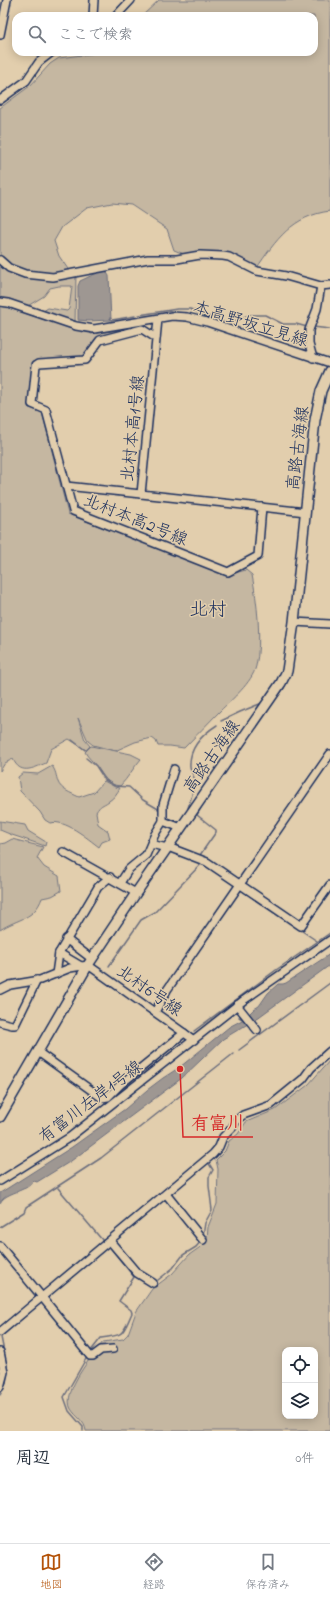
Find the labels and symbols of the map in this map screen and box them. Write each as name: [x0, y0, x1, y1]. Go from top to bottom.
street label: 本高野坂立見線: [190, 295, 311, 354]
street label: 北村本高1号線: [115, 373, 152, 483]
street label: 高路古海線: [281, 404, 316, 492]
street label: 北村本高2号線: [80, 488, 191, 553]
district label: 北村: [189, 597, 227, 624]
street label: 高路古海線: [178, 715, 247, 799]
street label: 北村6号線: [111, 959, 187, 1023]
street label: 有富川左岸1号線: [34, 1055, 148, 1150]
callout: 有富川: [183, 1107, 253, 1137]
text: 有富川: [191, 1112, 245, 1138]

